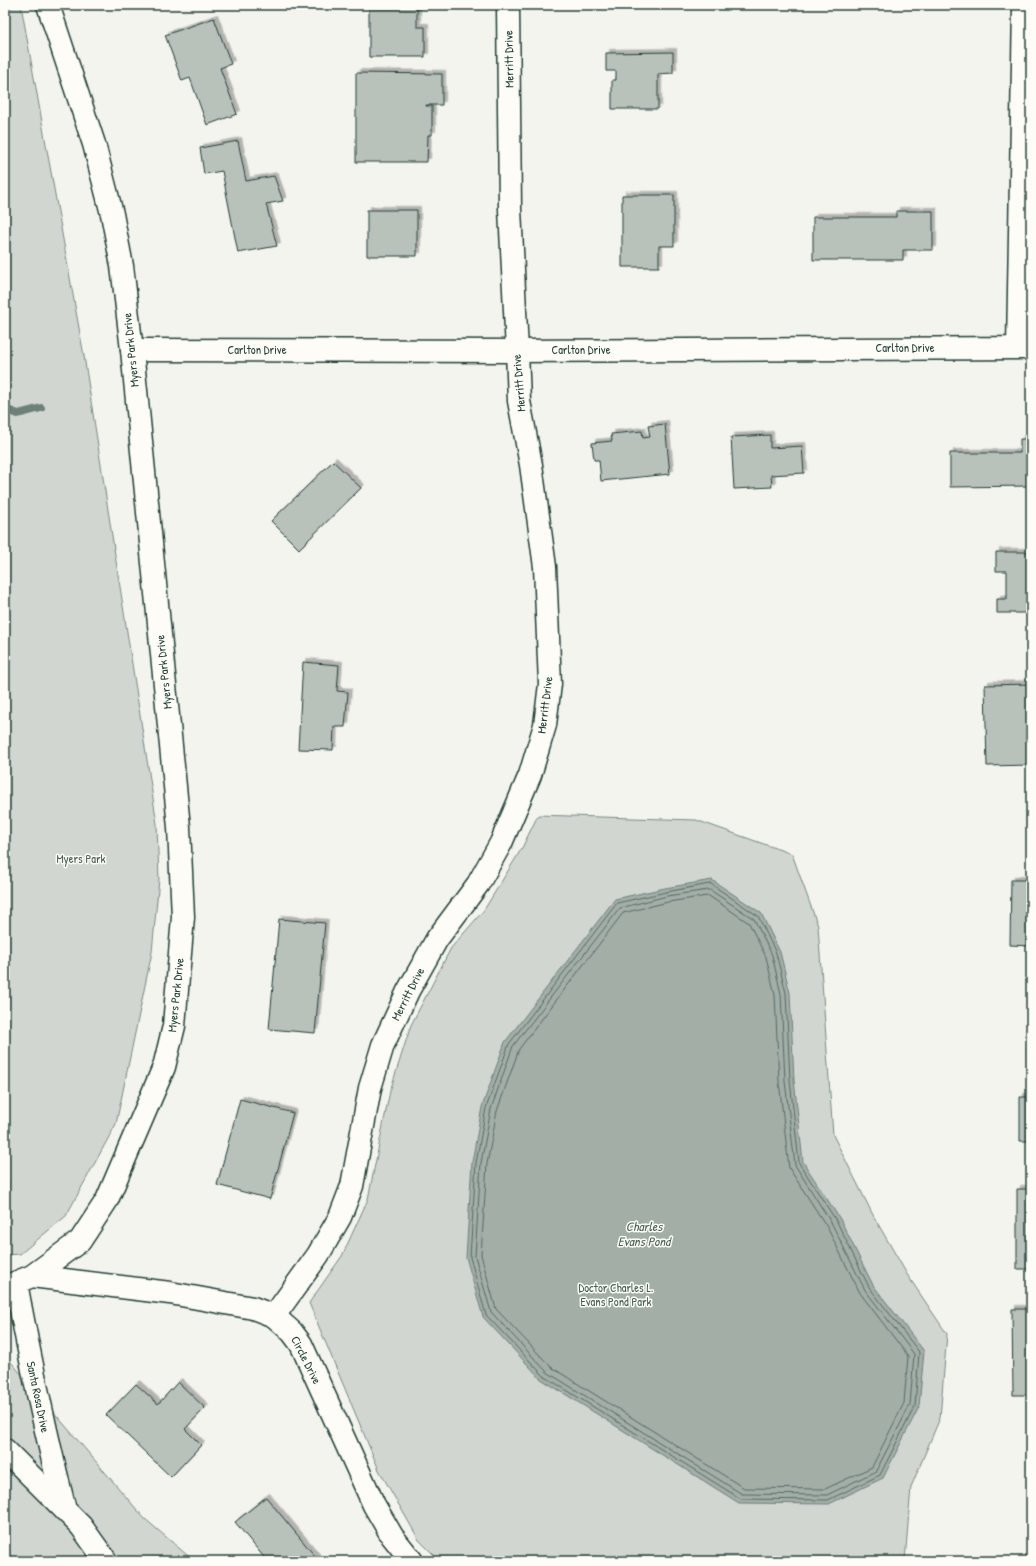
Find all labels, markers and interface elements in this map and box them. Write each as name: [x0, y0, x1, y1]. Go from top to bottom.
street label: Merritt Drive: [499, 30, 518, 88]
street label: Myers Park Drive: [118, 312, 143, 388]
street label: Carlton Drive: [876, 339, 935, 356]
street label: Carlton Drive: [228, 341, 287, 358]
street label: Carlton Drive: [552, 341, 611, 358]
street label: Merritt Drive: [508, 353, 529, 412]
street label: Myers Park Drive: [151, 634, 176, 710]
street label: Merritt Drive: [533, 675, 556, 734]
park label: Myers Park: [56, 850, 106, 867]
street label: Myers Park Drive: [163, 957, 188, 1033]
street label: Merritt Drive: [387, 964, 428, 1023]
water label: Charles Evans Pond: [618, 1217, 672, 1250]
park label: Doctor Charles L. Evans Pond Park: [579, 1279, 653, 1310]
street label: Circle Drive: [287, 1333, 326, 1387]
street label: Santa Rosa Drive: [23, 1360, 54, 1434]

